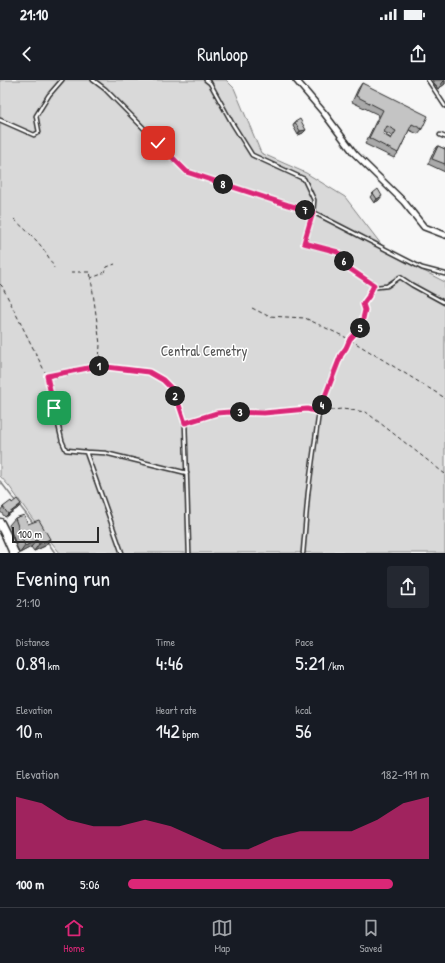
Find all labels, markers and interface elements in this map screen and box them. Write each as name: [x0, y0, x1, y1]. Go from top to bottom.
text: 21:10: [20, 4, 48, 25]
text: Runloop: [197, 42, 248, 67]
icon: back: [16, 43, 38, 65]
icon: share: [407, 43, 429, 65]
pin: [141, 126, 175, 160]
icon: check: [147, 132, 169, 154]
pin: 8: [213, 174, 233, 194]
text: 8: [221, 177, 225, 191]
pin: 7: [295, 200, 315, 220]
text: 7: [302, 203, 308, 217]
pin: 6: [334, 251, 354, 271]
text: 6: [342, 254, 346, 268]
pin: 5: [350, 318, 370, 338]
text: 5: [358, 321, 362, 335]
park label: Central Cemetry: [161, 341, 247, 361]
pin: 1: [89, 356, 109, 376]
text: 1: [97, 359, 101, 373]
pin: 2: [165, 386, 185, 406]
text: 2: [172, 389, 178, 403]
pin: [37, 391, 71, 425]
pin: 4: [312, 395, 332, 415]
icon: arrive: [43, 397, 65, 419]
text: 4: [320, 398, 324, 412]
pin: 3: [230, 402, 250, 422]
text: 3: [238, 405, 242, 419]
scale bar: [12, 525, 99, 544]
text: 100 m: [18, 527, 42, 541]
text: Evening run: [16, 563, 110, 593]
button: share: [387, 566, 429, 608]
text: 21:10: [16, 593, 40, 611]
text: Distance: [16, 635, 50, 649]
text: Time: [156, 635, 175, 649]
text: Pace: [295, 635, 314, 649]
text: 0.89: [16, 649, 45, 676]
text: 4:46: [156, 649, 183, 676]
text: 5:21: [295, 649, 325, 676]
text: km: [45, 659, 60, 673]
text: /km: [325, 659, 344, 673]
text: Elevation: [16, 703, 53, 717]
text: Heart rate: [156, 703, 197, 717]
text: kcal: [295, 703, 311, 717]
text: 10: [16, 717, 32, 744]
text: 142: [156, 717, 180, 744]
text: 56: [295, 717, 312, 744]
text: m: [32, 727, 42, 741]
text: bpm: [180, 727, 199, 741]
text: Elevation: [16, 765, 59, 783]
text: 182–191 m: [381, 765, 429, 783]
text: 100 m: [16, 875, 44, 893]
text: 5:06: [80, 875, 100, 893]
tab: Home: [63, 917, 85, 955]
tab: Map: [211, 917, 233, 955]
tab: Saved: [359, 917, 382, 955]

